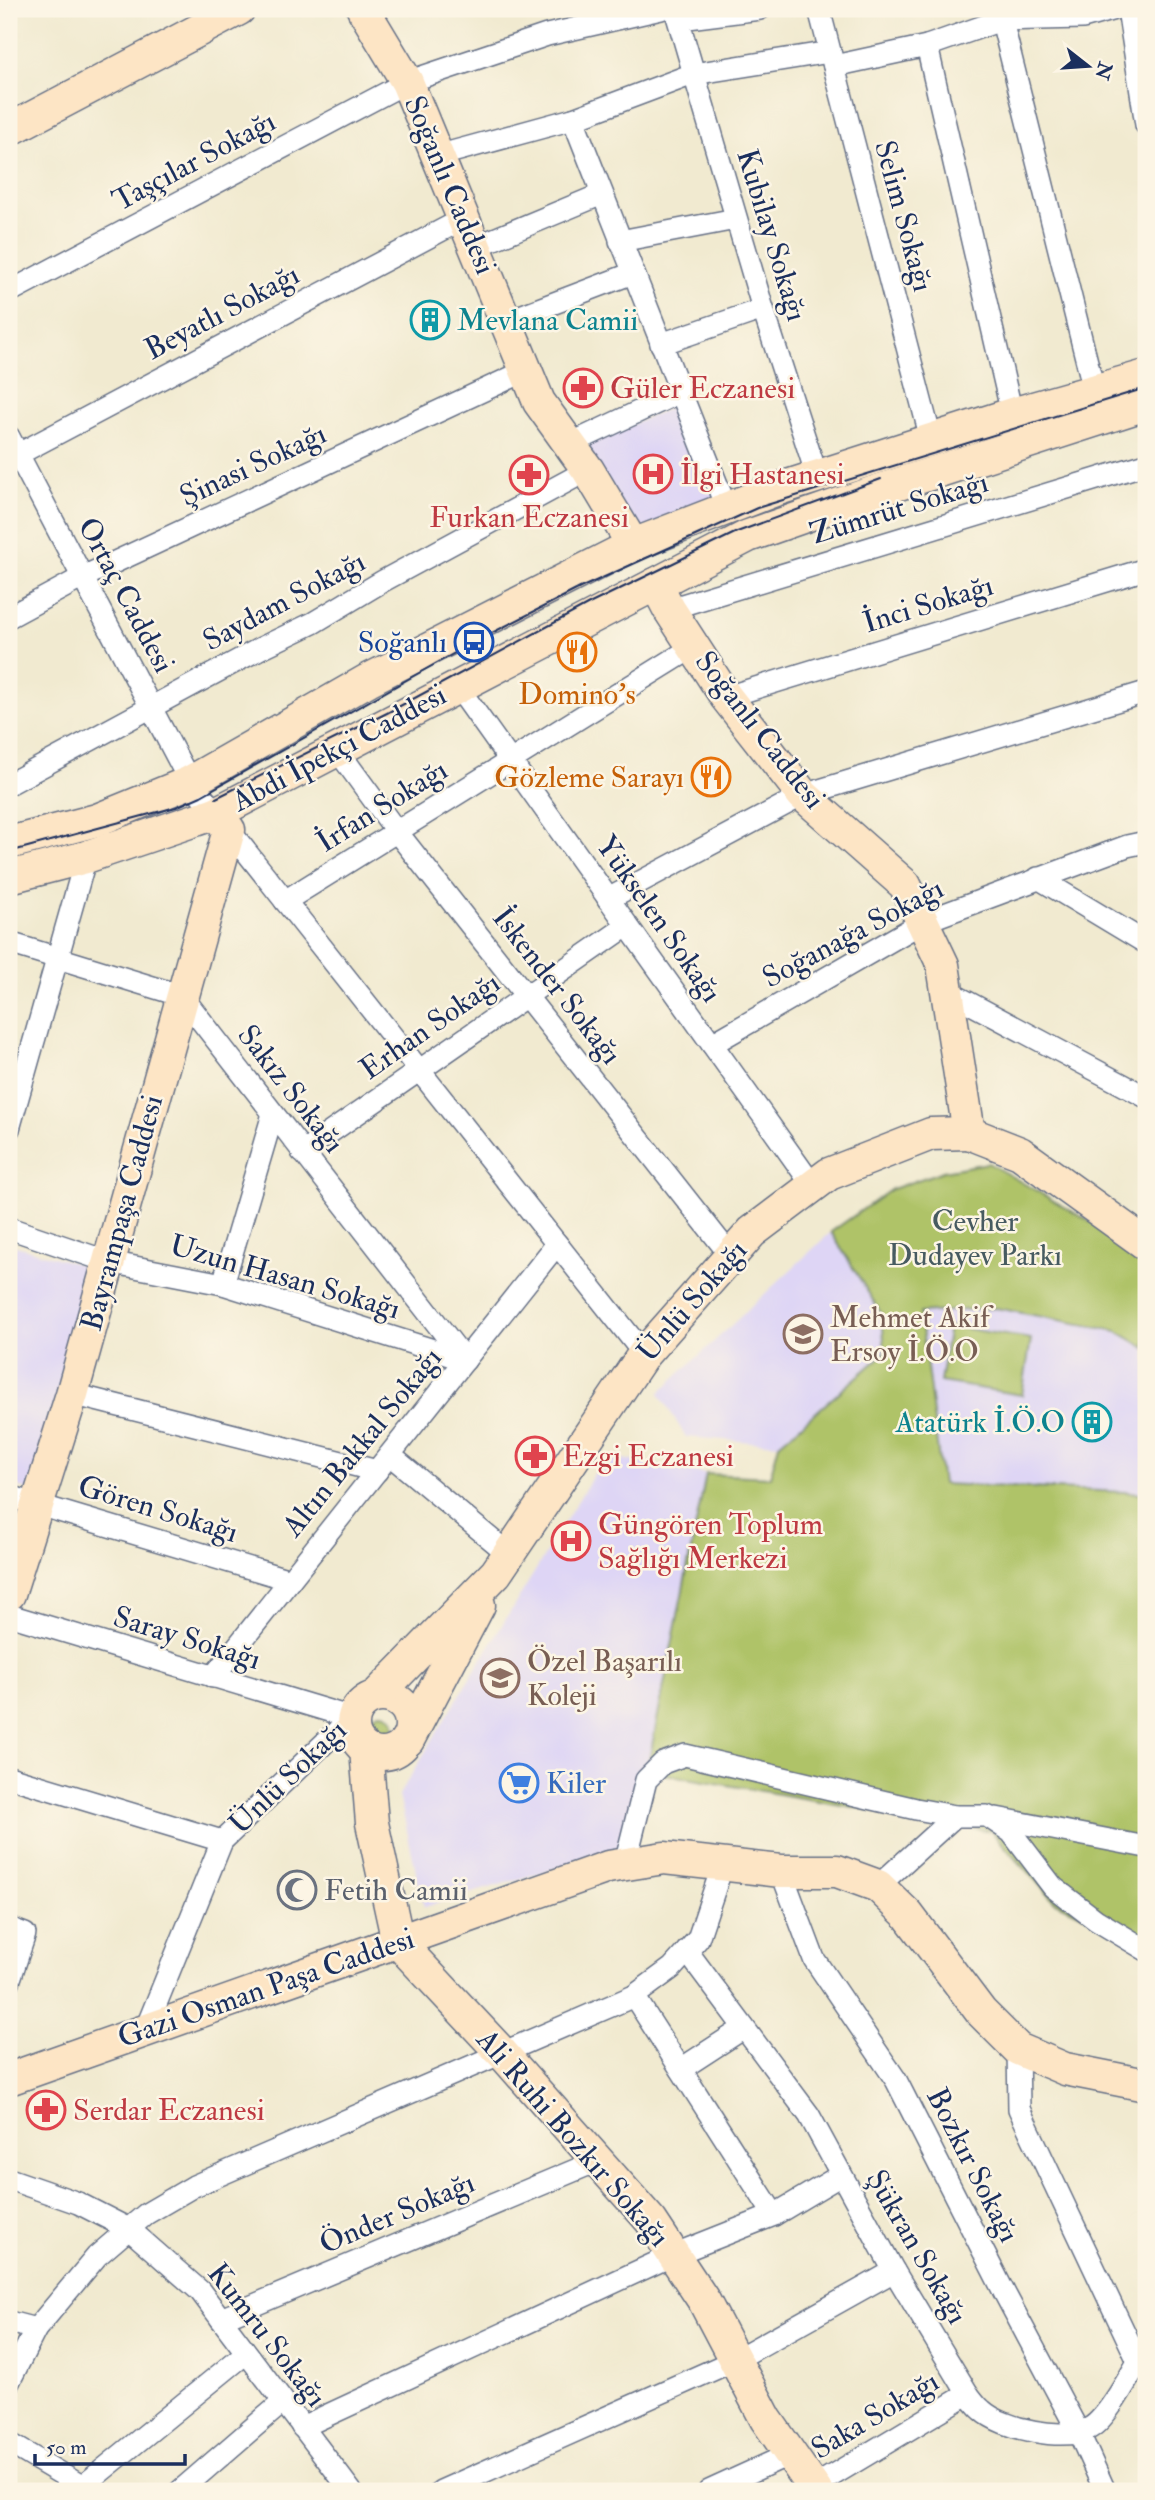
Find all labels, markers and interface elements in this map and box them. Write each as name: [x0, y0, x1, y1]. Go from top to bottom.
north arrow: [1054, 32, 1124, 102]
text: N: [1089, 58, 1118, 83]
street label: Soğanlı Caddesi: [396, 90, 504, 280]
street label: Taşçılar Sokağı: [106, 103, 282, 219]
street label: Selim Sokağı: [866, 137, 942, 295]
street label: Kubilay Sokağı: [728, 145, 816, 325]
street label: Beyatlı Sokağı: [138, 256, 306, 368]
building icon: Mevlana Camii: [409, 299, 451, 341]
place label: Mevlana Camii: [457, 302, 638, 339]
pharmacy icon: Güler Eczanesi: [562, 367, 604, 409]
place label: Güler Eczanesi: [610, 370, 795, 407]
street label: Şinasi Sokağı: [174, 415, 332, 515]
hospital icon: İlgi Hastanesi: [632, 453, 674, 495]
pharmacy icon: Furkan Eczanesi: [508, 454, 550, 496]
place label: İlgi Hastanesi: [680, 456, 844, 493]
street label: Zümrüt Sokağı: [806, 463, 992, 553]
place label: Furkan Eczanesi: [429, 499, 629, 536]
street label: Ortaç Caddesi: [70, 511, 182, 679]
street label: Saydam Sokağı: [197, 543, 371, 659]
street label: İnci Sokağı: [858, 567, 998, 641]
bus stop icon: Soğanlı: [453, 621, 495, 663]
place label: Soğanlı: [358, 624, 447, 661]
restaurant icon: Domino's: [556, 631, 598, 673]
street label: Soğanlı Caddesi: [687, 644, 833, 816]
street label: Abdi İpekçi Caddesi: [225, 676, 452, 821]
place label: Domino's: [518, 676, 636, 713]
street label: İrfan Sokağı: [310, 751, 454, 861]
restaurant icon: Gözleme Sarayı: [690, 756, 732, 798]
place label: Gözleme Sarayı: [494, 759, 684, 796]
street label: Yükselen Sokağı: [588, 828, 730, 1010]
street label: Soğanağa Sokağı: [756, 870, 950, 996]
street label: İskender Sokağı: [484, 900, 630, 1072]
street label: Erhan Sokağı: [353, 964, 507, 1088]
street label: Sakız Sokağı: [230, 1018, 352, 1160]
street label: Bayrampaşa Caddesi: [73, 1091, 171, 1335]
park label: Cevher Dudayev Parkı: [888, 1203, 1062, 1274]
street label: Uzun Hasan Sokağı: [166, 1226, 404, 1328]
street label: Ünlü Sokağı: [629, 1232, 755, 1370]
place label: Mehmet Akif Ersoy İ.Ö.O: [830, 1299, 994, 1370]
school or university icon: Mehmet Akif Ersoy İ.Ö.O: [782, 1313, 824, 1355]
street label: Altın Bakkal Sokağı: [274, 1340, 450, 1545]
building icon: Atatürk İ.Ö.O: [1071, 1401, 1113, 1443]
place label: Atatürk İ.Ö.O: [894, 1404, 1065, 1441]
pharmacy icon: Ezgi Eczanesi: [514, 1435, 556, 1477]
place label: Ezgi Eczanesi: [562, 1438, 734, 1475]
street label: Gören Sokağı: [74, 1467, 242, 1551]
place label: Güngören Toplum Sağlığı Merkezi: [598, 1506, 823, 1577]
hospital icon: Güngören Toplum Sağlığı Merkezi: [550, 1520, 592, 1562]
street label: Saray Sokağı: [109, 1598, 265, 1678]
place label: Özel Başarılı Koleji: [527, 1643, 682, 1714]
school or university icon: Özel Başarılı Koleji: [479, 1657, 521, 1699]
street label: Ünlü Sokağı: [221, 1712, 355, 1842]
supermarket icon: Kiler: [498, 1762, 540, 1804]
place label: Kiler: [546, 1765, 606, 1802]
mosque icon: Fetih Camii: [276, 1869, 318, 1911]
place label: Fetih Camii: [324, 1872, 468, 1909]
street label: Gazi Osman Paşa Caddesi: [113, 1920, 419, 2056]
street label: Ali Ruhi Bozkır Sokağı: [468, 2021, 678, 2254]
street label: Bozkır Sokağı: [918, 2081, 1028, 2249]
pharmacy icon: Serdar Eczanesi: [25, 2089, 67, 2131]
place label: Serdar Eczanesi: [73, 2092, 265, 2129]
street label: Şükran Sokağı: [858, 2163, 976, 2331]
street label: Önder Sokağı: [314, 2164, 480, 2262]
street label: Kumru Sokağı: [199, 2256, 335, 2414]
street label: Saka Sokağı: [805, 2363, 945, 2467]
scale bar: [35, 2423, 186, 2467]
text: 50 m: [46, 2434, 87, 2461]

